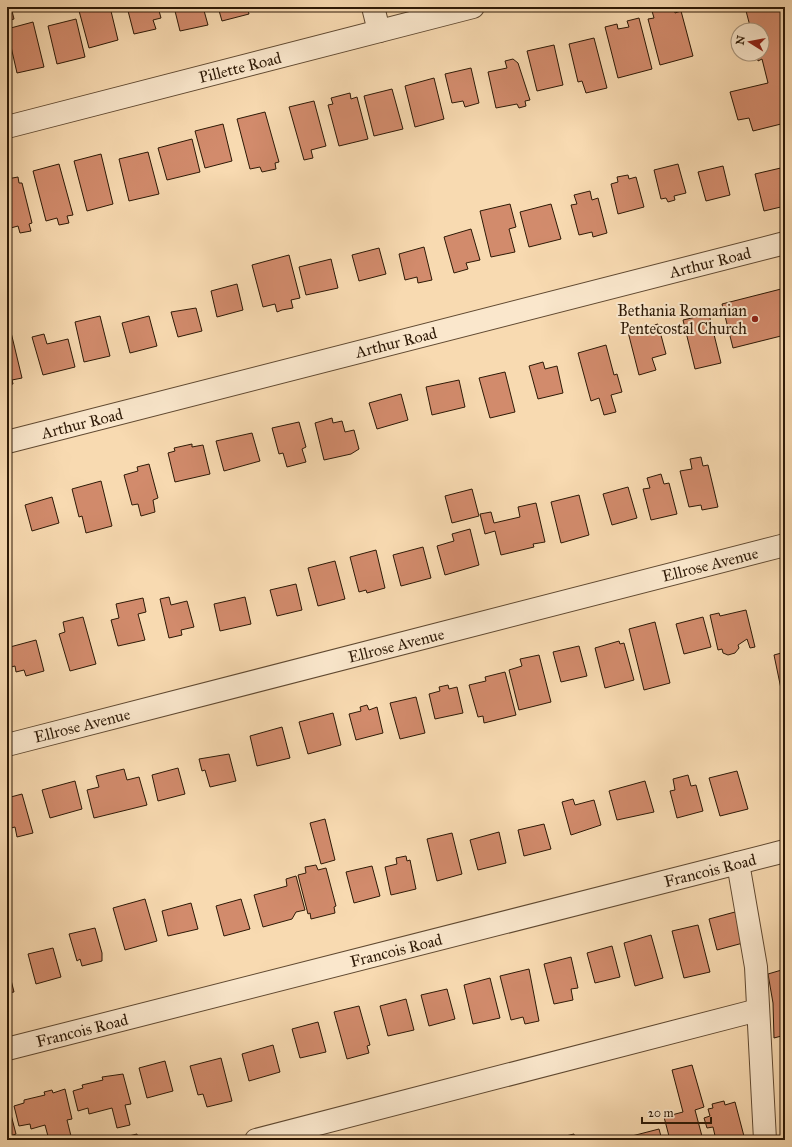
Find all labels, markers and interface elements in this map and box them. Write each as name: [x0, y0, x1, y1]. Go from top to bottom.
north arrow: [730, 22, 770, 62]
text: N: [733, 34, 748, 46]
street label: Pillette Road: [197, 48, 283, 87]
street label: Arthur Road: [666, 243, 753, 282]
place label: Bethania Romanian Pentecostal Church: [617, 301, 747, 338]
marker: Bethania Romanian Pentecostal Church: [750, 314, 760, 324]
street label: Arthur Road: [352, 323, 439, 362]
street label: Arthur Road: [38, 404, 125, 443]
street label: Ellrose Avenue: [660, 543, 760, 586]
street label: Ellrose Avenue: [346, 624, 446, 667]
street label: Ellrose Avenue: [32, 704, 132, 747]
street label: Francois Road: [662, 850, 758, 891]
street label: Francois Road: [348, 930, 444, 971]
street label: Francois Road: [34, 1010, 130, 1051]
scale bar: [642, 1099, 711, 1125]
text: 20 m: [648, 1106, 674, 1120]

